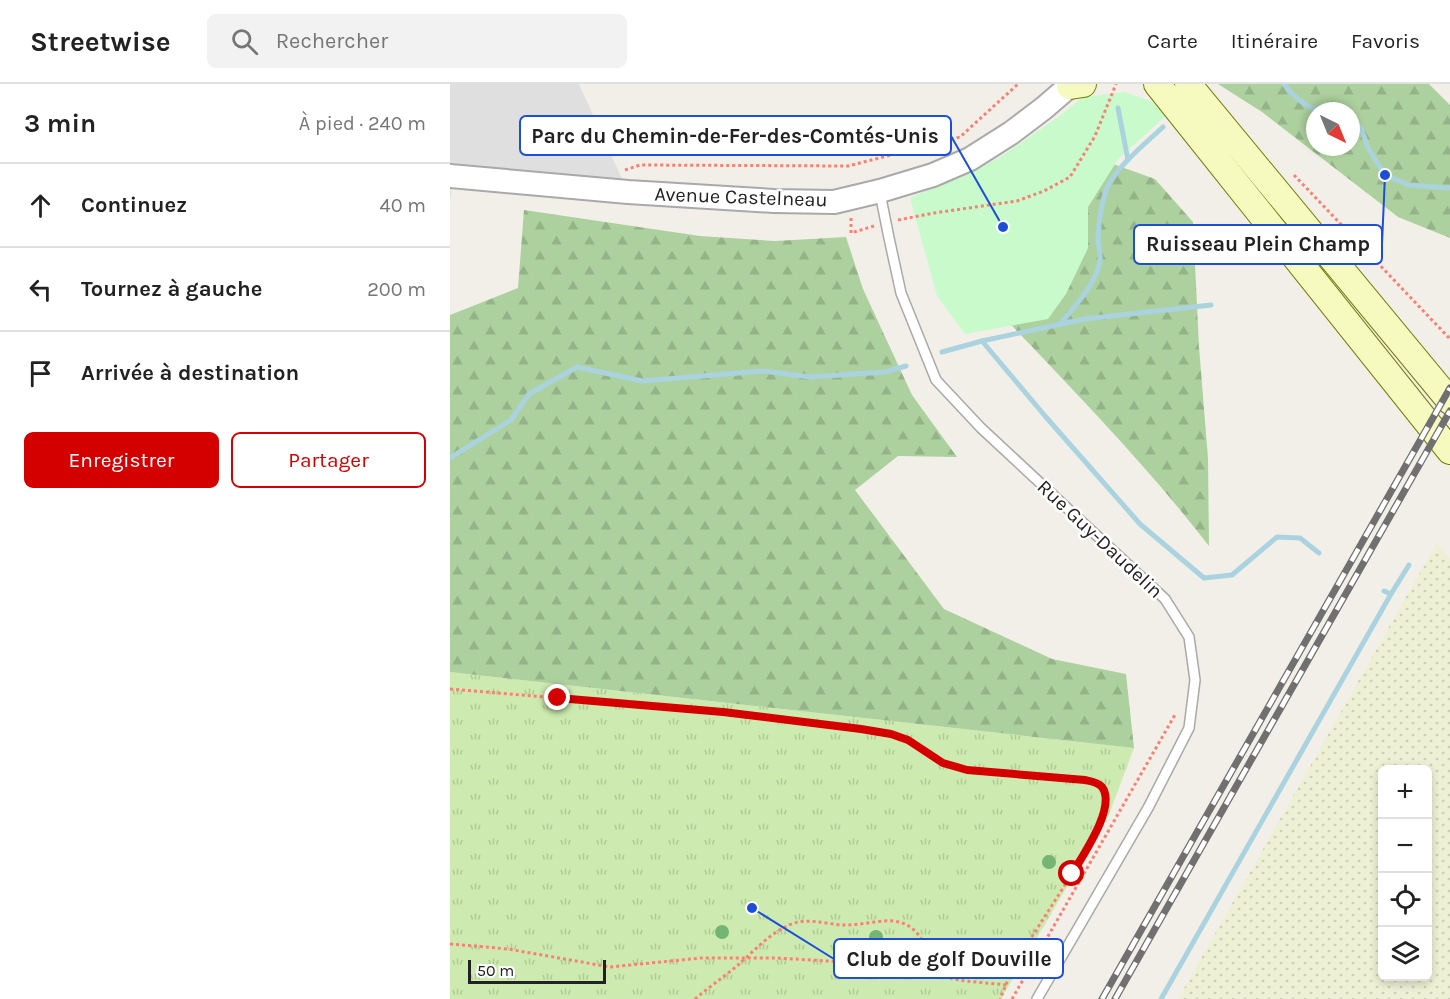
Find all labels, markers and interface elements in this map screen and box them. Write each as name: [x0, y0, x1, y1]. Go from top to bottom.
search box: [207, 14, 627, 68]
text: Streetwise: [30, 25, 171, 58]
icon: search: [228, 25, 261, 58]
text: Rechercher: [276, 28, 388, 54]
text: Carte: [1147, 29, 1198, 53]
text: Itinéraire: [1231, 29, 1318, 53]
text: Favoris: [1351, 29, 1420, 53]
north arrow: [1306, 102, 1360, 156]
text: 3 min: [24, 108, 96, 139]
text: À pied · 240 m: [299, 112, 426, 135]
callout: Parc du Chemin-de-Fer-des-Comtés-Unis: [520, 116, 951, 155]
text: Parc du Chemin-de-Fer-des-Comtés-Unis: [531, 124, 939, 148]
street label: Avenue Castelneau: [654, 182, 828, 212]
icon: ahead: [24, 189, 57, 222]
text: Continuez: [81, 192, 187, 218]
text: 40 m: [380, 194, 426, 217]
callout: Ruisseau Plein Champ: [1134, 225, 1382, 264]
text: Ruisseau Plein Champ: [1146, 232, 1370, 256]
icon: left: [24, 273, 57, 306]
text: Tournez à gauche: [81, 276, 262, 302]
text: 200 m: [367, 278, 426, 301]
icon: arrive: [24, 357, 57, 390]
text: Arrivée à destination: [81, 360, 299, 386]
button: Enregistrer: [24, 432, 219, 488]
button: Partager: [231, 432, 426, 488]
street label: Rue Guy-Daudelin: [1033, 475, 1167, 603]
route end: [544, 684, 570, 710]
map controls: [1378, 765, 1432, 981]
button: +: [1378, 765, 1432, 819]
button: −: [1378, 819, 1432, 873]
route start: [1058, 860, 1084, 886]
button: locate: [1378, 873, 1432, 927]
button: layers: [1378, 927, 1432, 981]
callout: Club de golf Douville: [834, 939, 1063, 978]
text: Club de golf Douville: [846, 947, 1052, 971]
scale bar: [468, 957, 606, 984]
text: 50 m: [477, 961, 514, 980]

